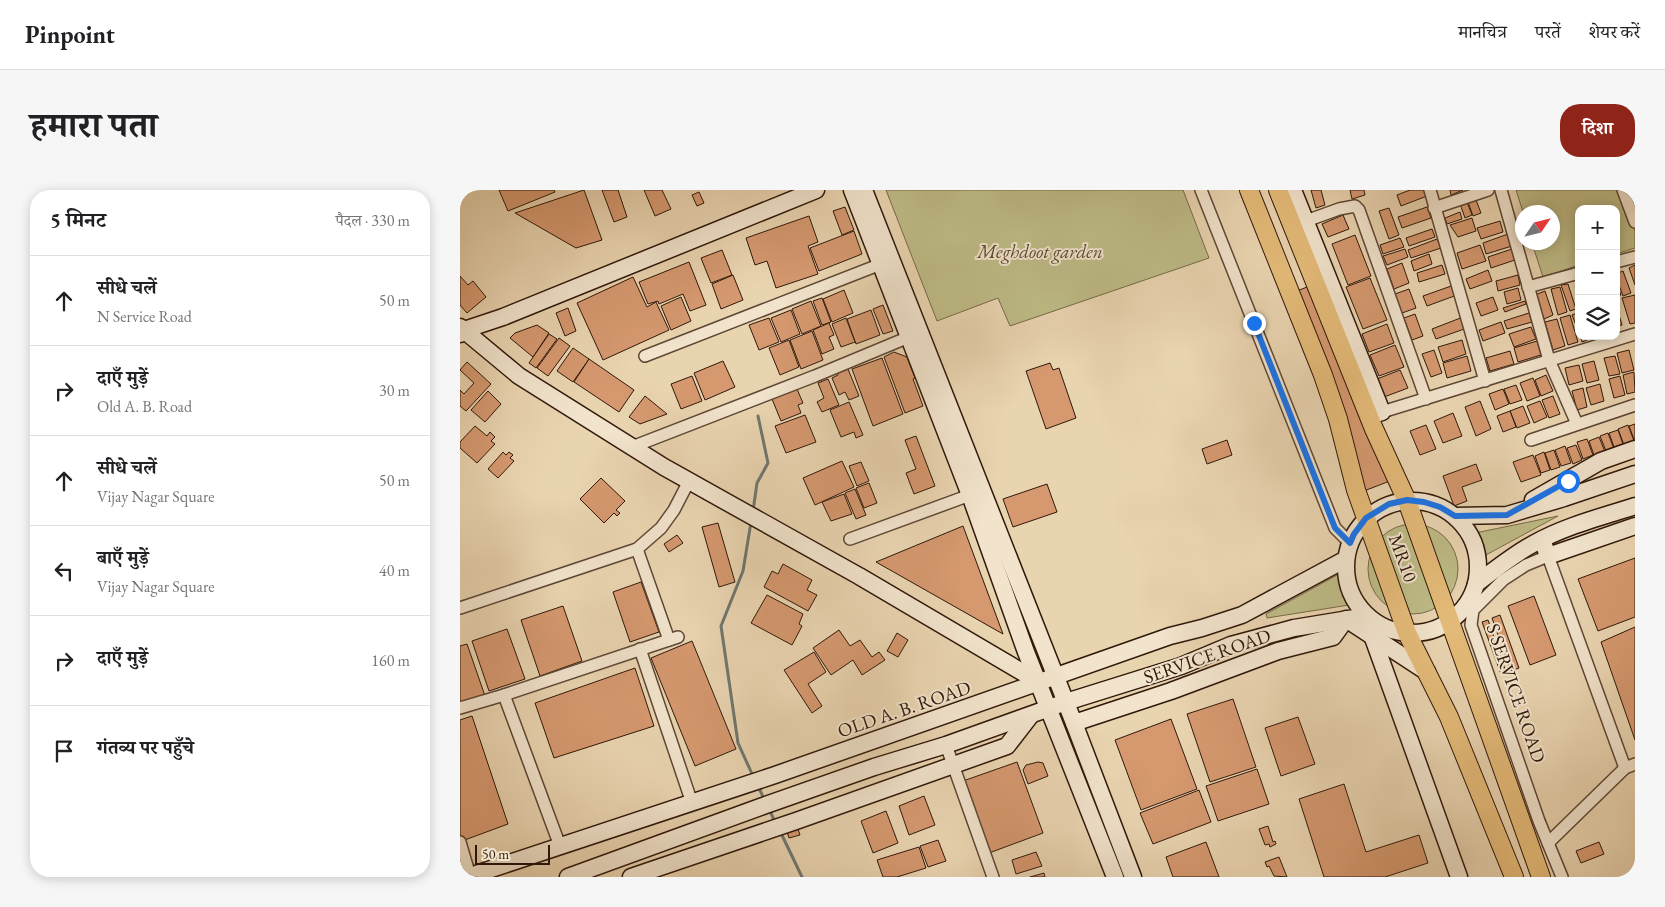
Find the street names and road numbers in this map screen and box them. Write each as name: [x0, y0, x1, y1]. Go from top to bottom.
street label: MR10: [1383, 531, 1423, 585]
street label: S SERVICE ROAD: [1480, 620, 1552, 766]
street label: SERVICE ROAD: [1140, 623, 1274, 689]
street label: OLD A. B. ROAD: [834, 675, 974, 743]

